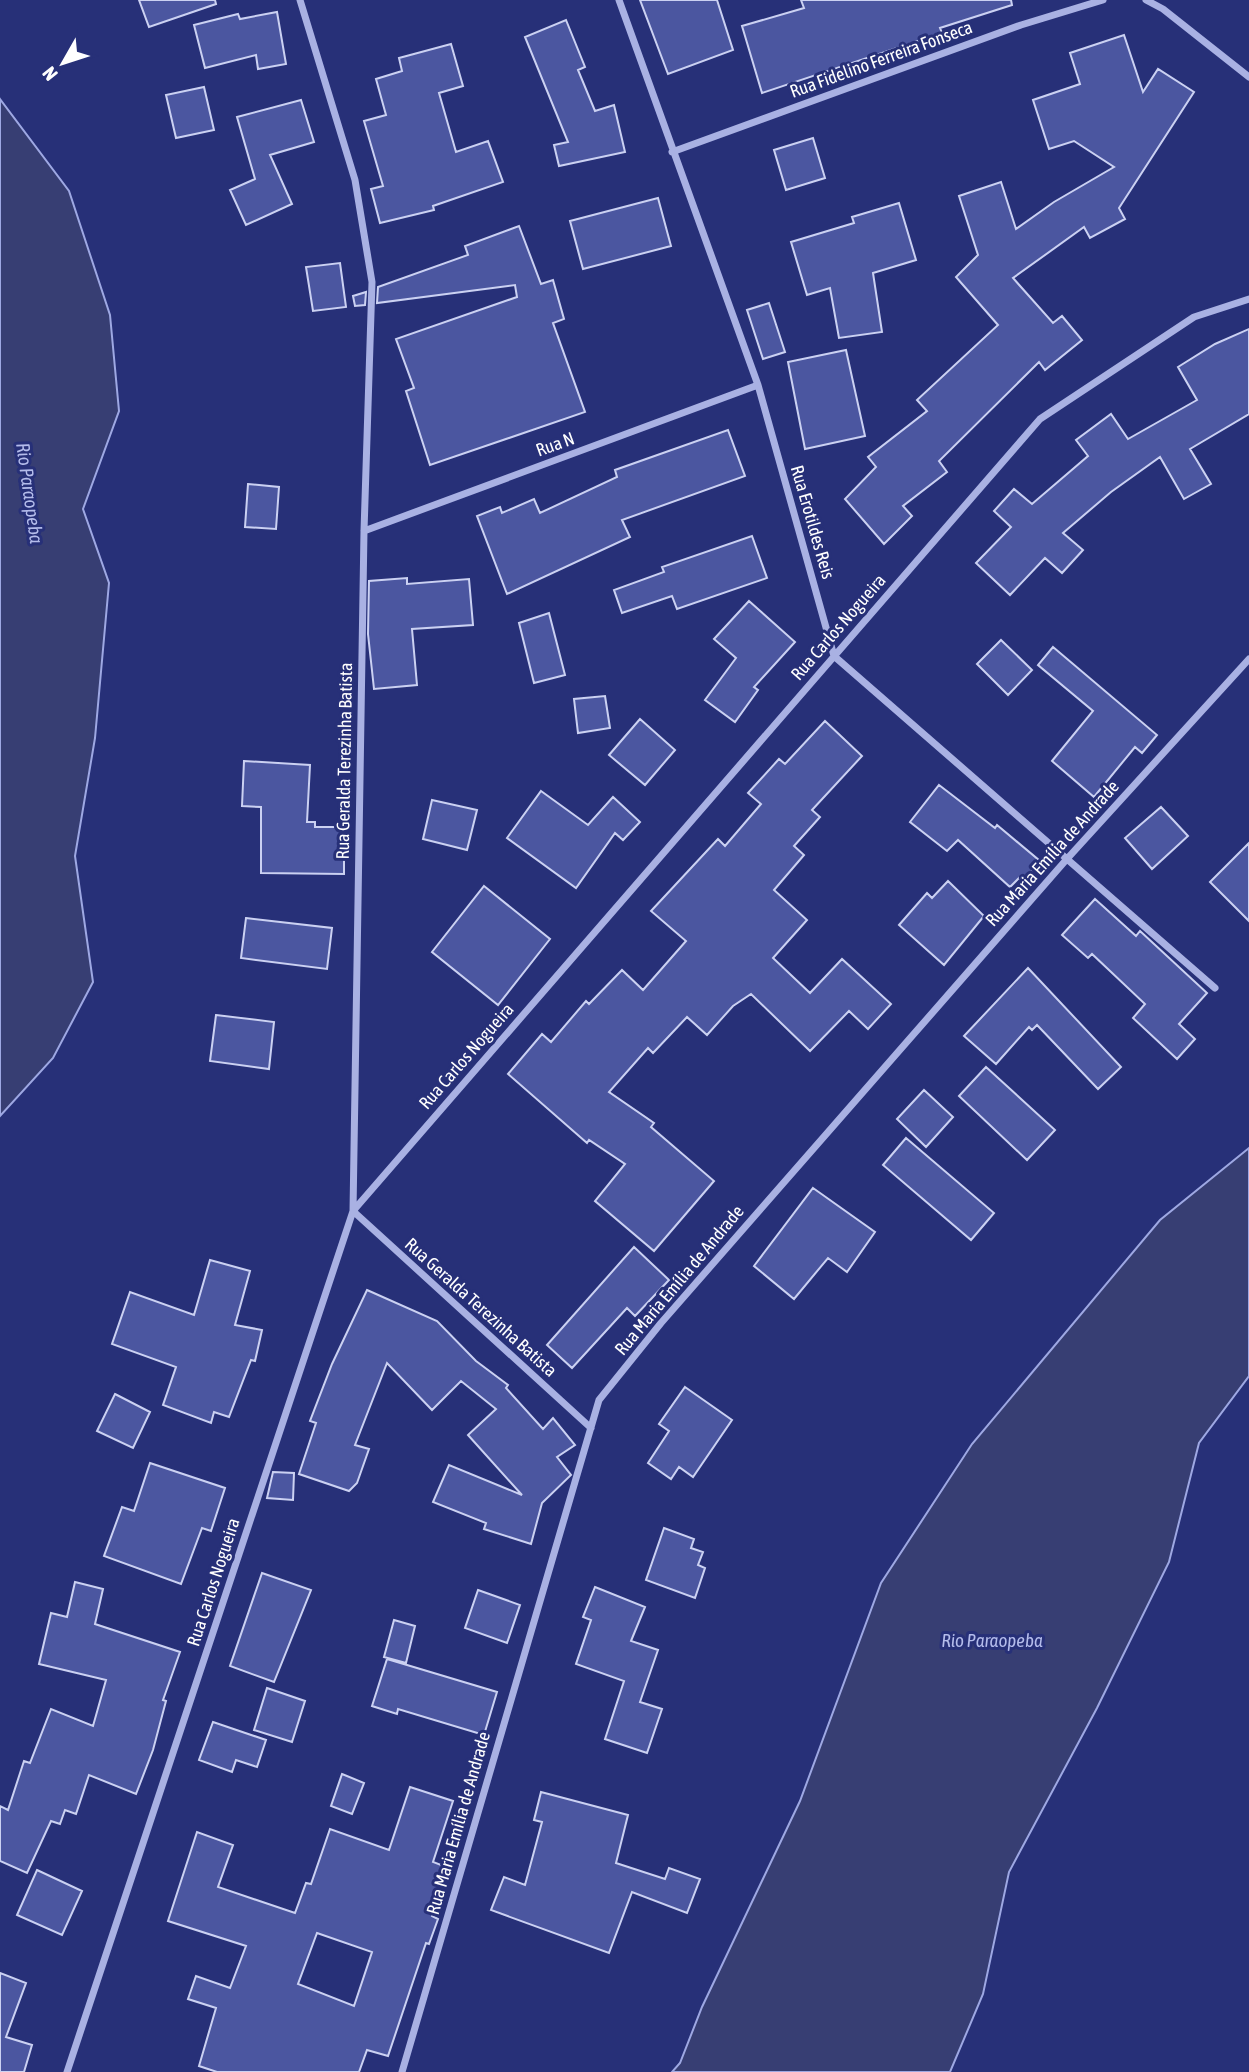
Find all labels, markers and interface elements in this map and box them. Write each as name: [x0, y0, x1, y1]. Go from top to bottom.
street label: Rua Fidelino Ferreira Fonseca: [787, 16, 975, 102]
north arrow: [28, 28, 98, 98]
text: N: [38, 62, 62, 85]
street label: Rua N: [533, 427, 577, 461]
water label: Rio Paraopeba: [12, 441, 48, 545]
street label: Rua Erotildes Reis: [787, 463, 839, 581]
street label: Rua Carlos Nogueira: [786, 570, 890, 684]
street label: Rua Geralda Terezinha Batista: [332, 662, 356, 860]
street label: Rua Maria Emília de Andrade: [981, 776, 1123, 930]
street label: Rua Carlos Nogueira: [414, 999, 518, 1113]
street label: Rua Maria Emília de Andrade: [610, 1201, 748, 1359]
street label: Rua Geralda Terezinha Batista: [401, 1233, 561, 1381]
street label: Rua Carlos Nogueira: [182, 1515, 244, 1649]
water label: Rio Paraopeba: [941, 1629, 1043, 1651]
street label: Rua Maria Emília de Andrade: [422, 1729, 494, 1917]

